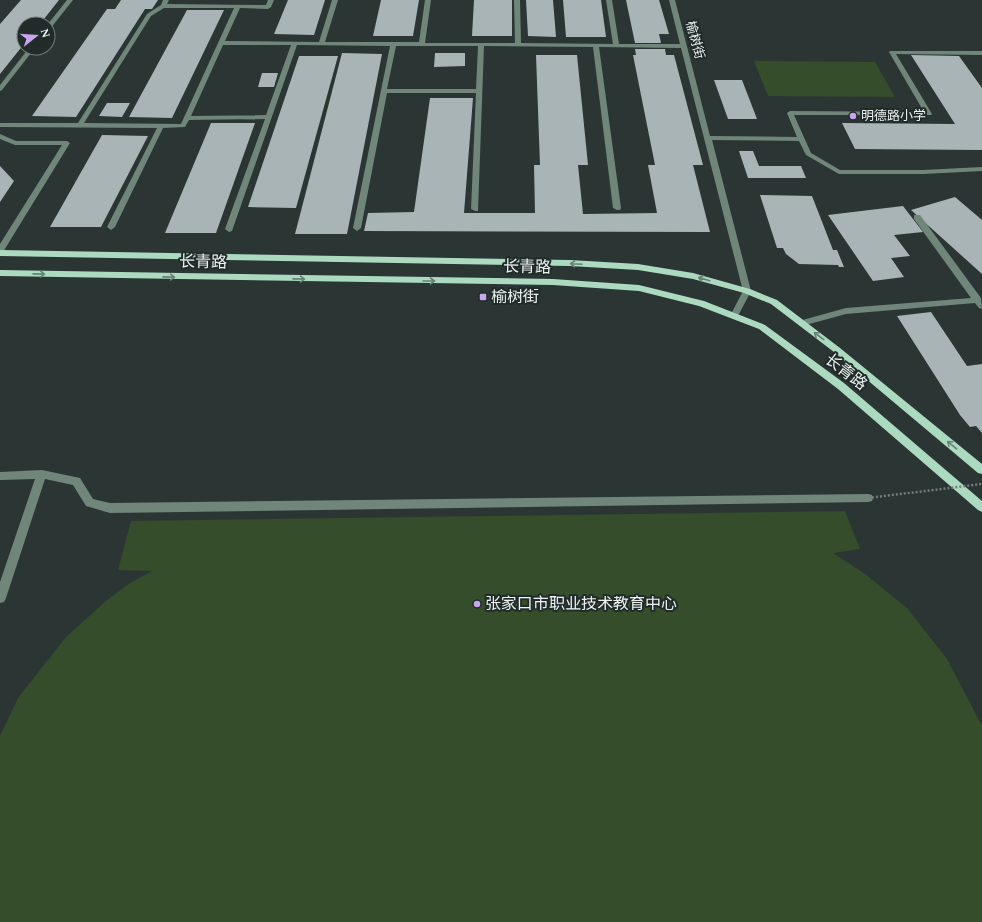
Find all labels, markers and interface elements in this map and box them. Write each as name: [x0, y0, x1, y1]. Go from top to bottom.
north arrow: [16, 16, 56, 56]
street label: 榆树街: [680, 19, 710, 61]
text: N: [36, 26, 55, 40]
place label: 明德路小学: [861, 106, 926, 126]
marker: 明德路小学: [848, 111, 858, 121]
street label: 长青路: [179, 250, 227, 274]
street label: 长青路: [503, 255, 551, 279]
one-way arrow: [570, 260, 583, 267]
one-way arrow: [32, 270, 45, 278]
one-way arrow: [162, 273, 175, 280]
one-way arrow: [292, 275, 305, 283]
one-way arrow: [698, 275, 711, 282]
one-way arrow: [422, 277, 435, 285]
place label: 榆树街: [491, 285, 539, 309]
marker: 榆树街: [478, 292, 488, 302]
one-way arrow: [813, 332, 824, 340]
street label: 长青路: [820, 348, 872, 396]
one-way arrow: [947, 441, 957, 450]
place label: 张家口市职业技术教育中心: [485, 592, 677, 616]
marker: 张家口市职业技术教育中心: [472, 599, 482, 609]

